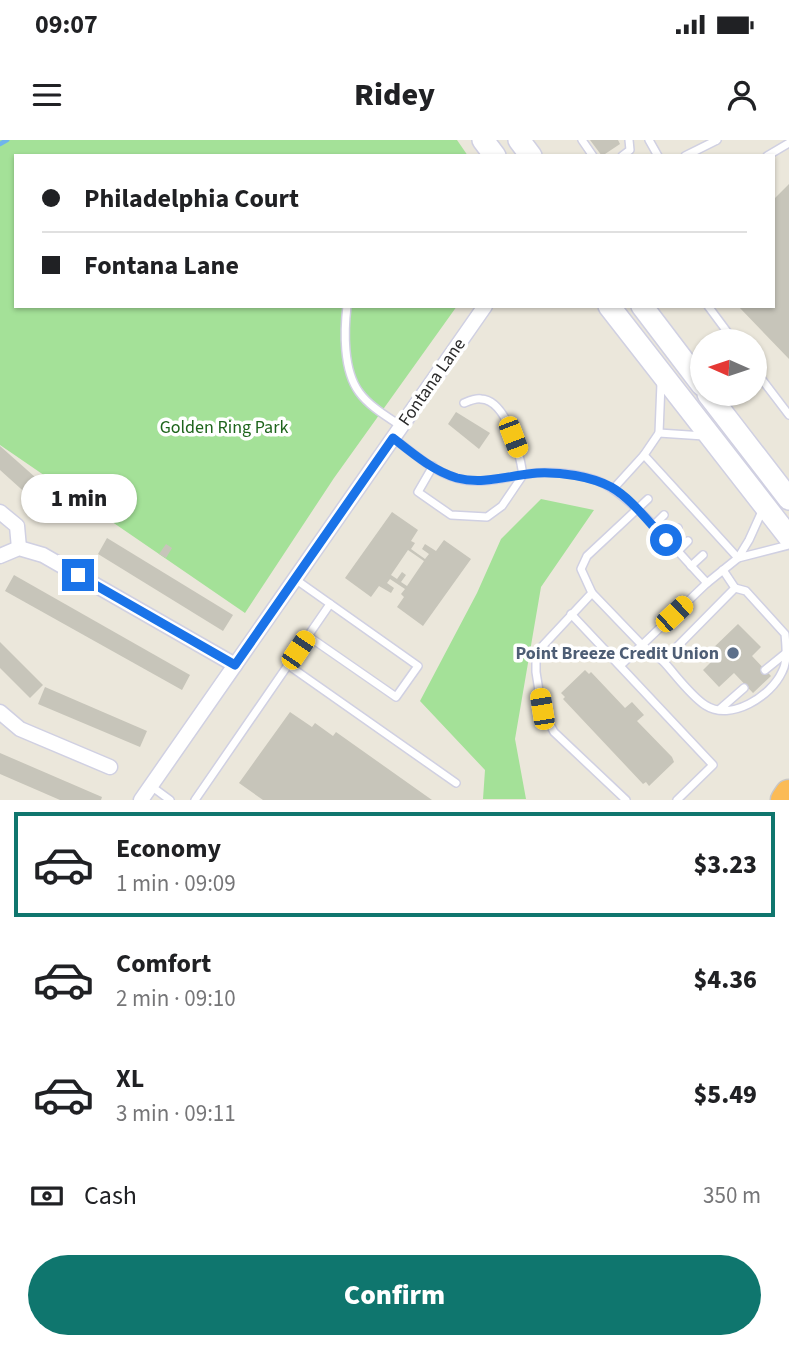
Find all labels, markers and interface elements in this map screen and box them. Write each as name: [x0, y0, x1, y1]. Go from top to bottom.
text: 09:07: [35, 6, 98, 43]
text: Ridey: [354, 72, 435, 118]
icon: menu: [28, 76, 66, 114]
icon: person: [723, 76, 761, 114]
text: Philadelphia Court: [84, 180, 299, 217]
text: Fontana Lane: [84, 247, 239, 284]
north arrow: [690, 329, 766, 406]
map controls: [690, 329, 767, 406]
street label: Fontana Lane: [392, 333, 472, 431]
car: [496, 414, 531, 460]
park label: Golden Ring Park: [160, 415, 288, 440]
callout: 1 min: [20, 474, 136, 522]
text: 1 min: [51, 482, 107, 515]
route start: [650, 524, 682, 556]
route end: [62, 559, 94, 591]
car: [652, 592, 697, 636]
car: [278, 627, 319, 673]
place label: Point Breeze Credit Union: [515, 641, 719, 666]
marker: Point Breeze Credit Union: [725, 645, 741, 661]
car: [529, 687, 556, 731]
text: Economy: [116, 830, 221, 867]
icon: car: [32, 833, 95, 896]
text: $3.23: [693, 846, 757, 883]
text: 1 min · 09:09: [116, 867, 236, 900]
text: Comfort: [116, 945, 211, 982]
icon: car: [32, 948, 95, 1011]
text: $4.36: [693, 961, 757, 998]
text: 2 min · 09:10: [116, 982, 236, 1015]
text: XL: [116, 1060, 144, 1097]
icon: car: [32, 1063, 95, 1126]
text: $5.49: [693, 1076, 757, 1113]
text: 3 min · 09:11: [116, 1097, 236, 1130]
icon: cash: [28, 1177, 66, 1215]
text: Cash: [84, 1177, 137, 1214]
text: 350 m: [703, 1179, 761, 1212]
button: Confirm: [28, 1255, 761, 1335]

